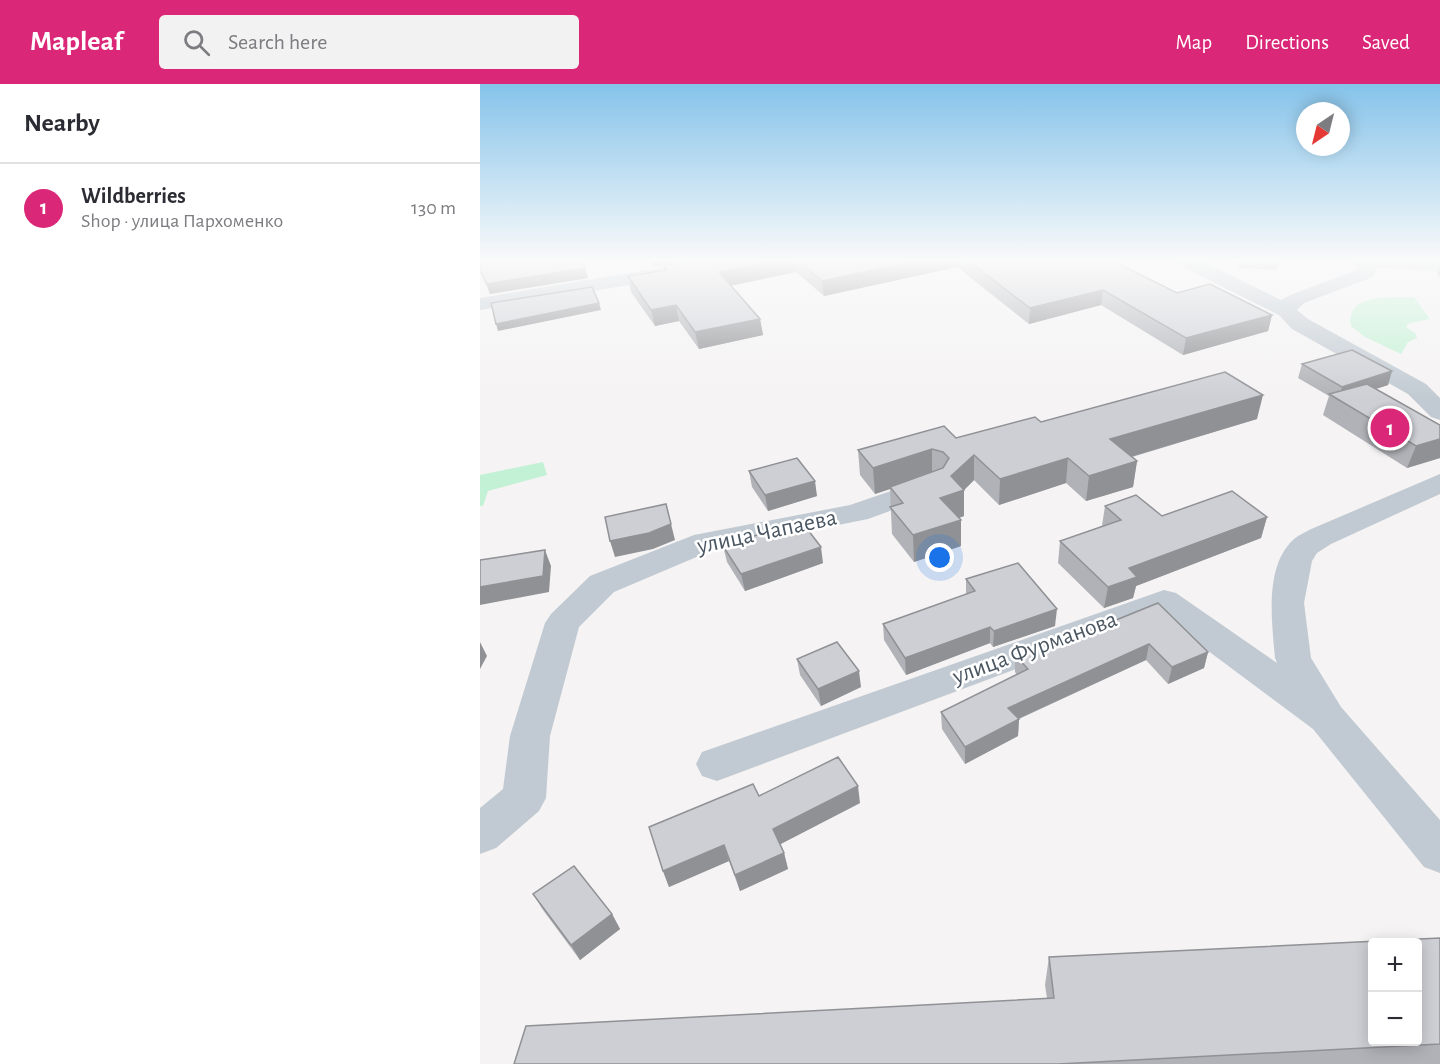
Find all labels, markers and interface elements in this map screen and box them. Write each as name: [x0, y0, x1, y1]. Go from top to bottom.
search box: [159, 15, 579, 69]
icon: search: [180, 26, 213, 59]
text: Mapleaf: [30, 28, 123, 56]
text: Search here: [228, 31, 327, 53]
text: Map: [1176, 32, 1212, 53]
text: Directions: [1245, 32, 1329, 53]
text: Saved: [1362, 32, 1410, 53]
north arrow: [1296, 102, 1350, 156]
text: Nearby: [24, 110, 100, 136]
text: Wildberries: [81, 185, 186, 207]
text: 1: [40, 198, 47, 218]
text: 130 m: [411, 198, 456, 218]
text: Shop · улица Пархоменко: [81, 211, 283, 231]
pin: 1: [1370, 406, 1410, 450]
street label: улица Чапаева: [694, 505, 839, 559]
your location: [925, 543, 954, 572]
street label: улица Фурманова: [949, 607, 1120, 689]
map controls: [1368, 938, 1422, 1046]
button: +: [1368, 938, 1422, 992]
button: −: [1368, 992, 1422, 1046]

